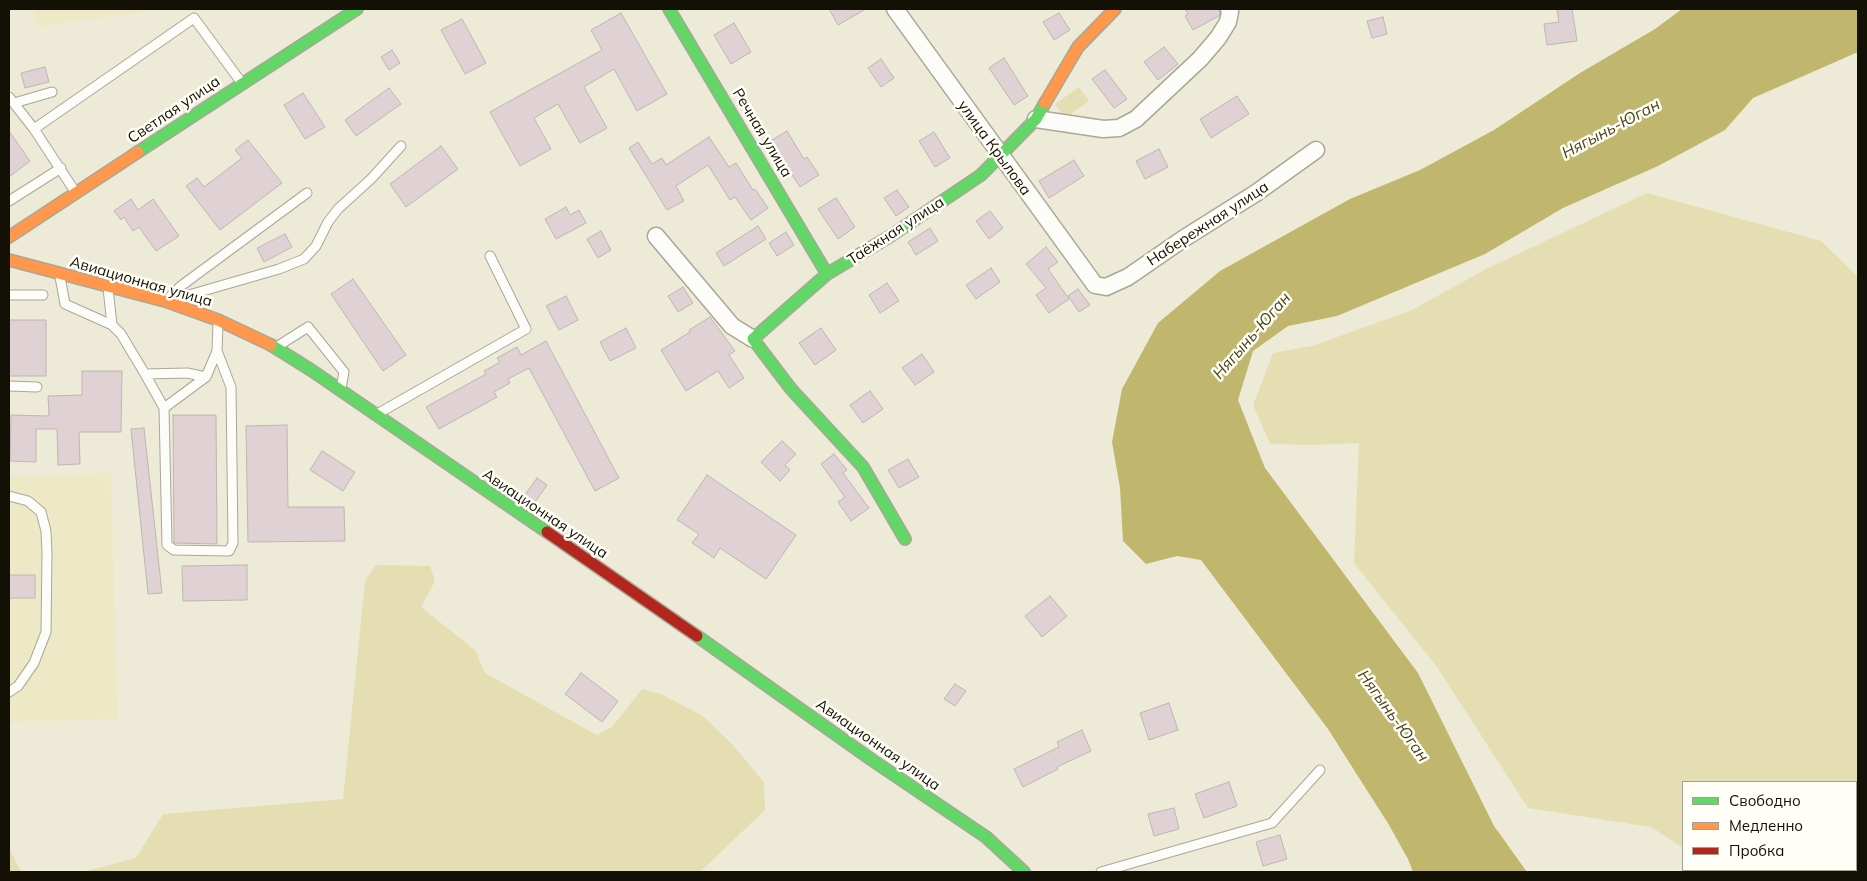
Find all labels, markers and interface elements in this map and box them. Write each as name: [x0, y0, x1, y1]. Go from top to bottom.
street label: Светлая улица: [124, 72, 224, 148]
street label: Речная улица: [728, 85, 796, 181]
water label: Нягынь-Юган: [1559, 95, 1663, 163]
street label: улица Крылова: [954, 97, 1034, 199]
street label: Набережная улица: [1144, 178, 1272, 270]
street label: Таёжная улица: [844, 193, 948, 269]
street label: Авиационная улица: [68, 253, 214, 311]
water label: Нягынь-Юган: [1209, 289, 1295, 383]
street label: Авиационная улица: [479, 465, 611, 563]
water label: Нягынь-Юган: [1353, 667, 1433, 765]
street label: Авиационная улица: [813, 695, 943, 795]
legend: [1682, 781, 1857, 871]
text: Свободно: [1729, 791, 1801, 810]
text: Медленно: [1729, 816, 1803, 835]
text: Пробка: [1729, 841, 1784, 860]

